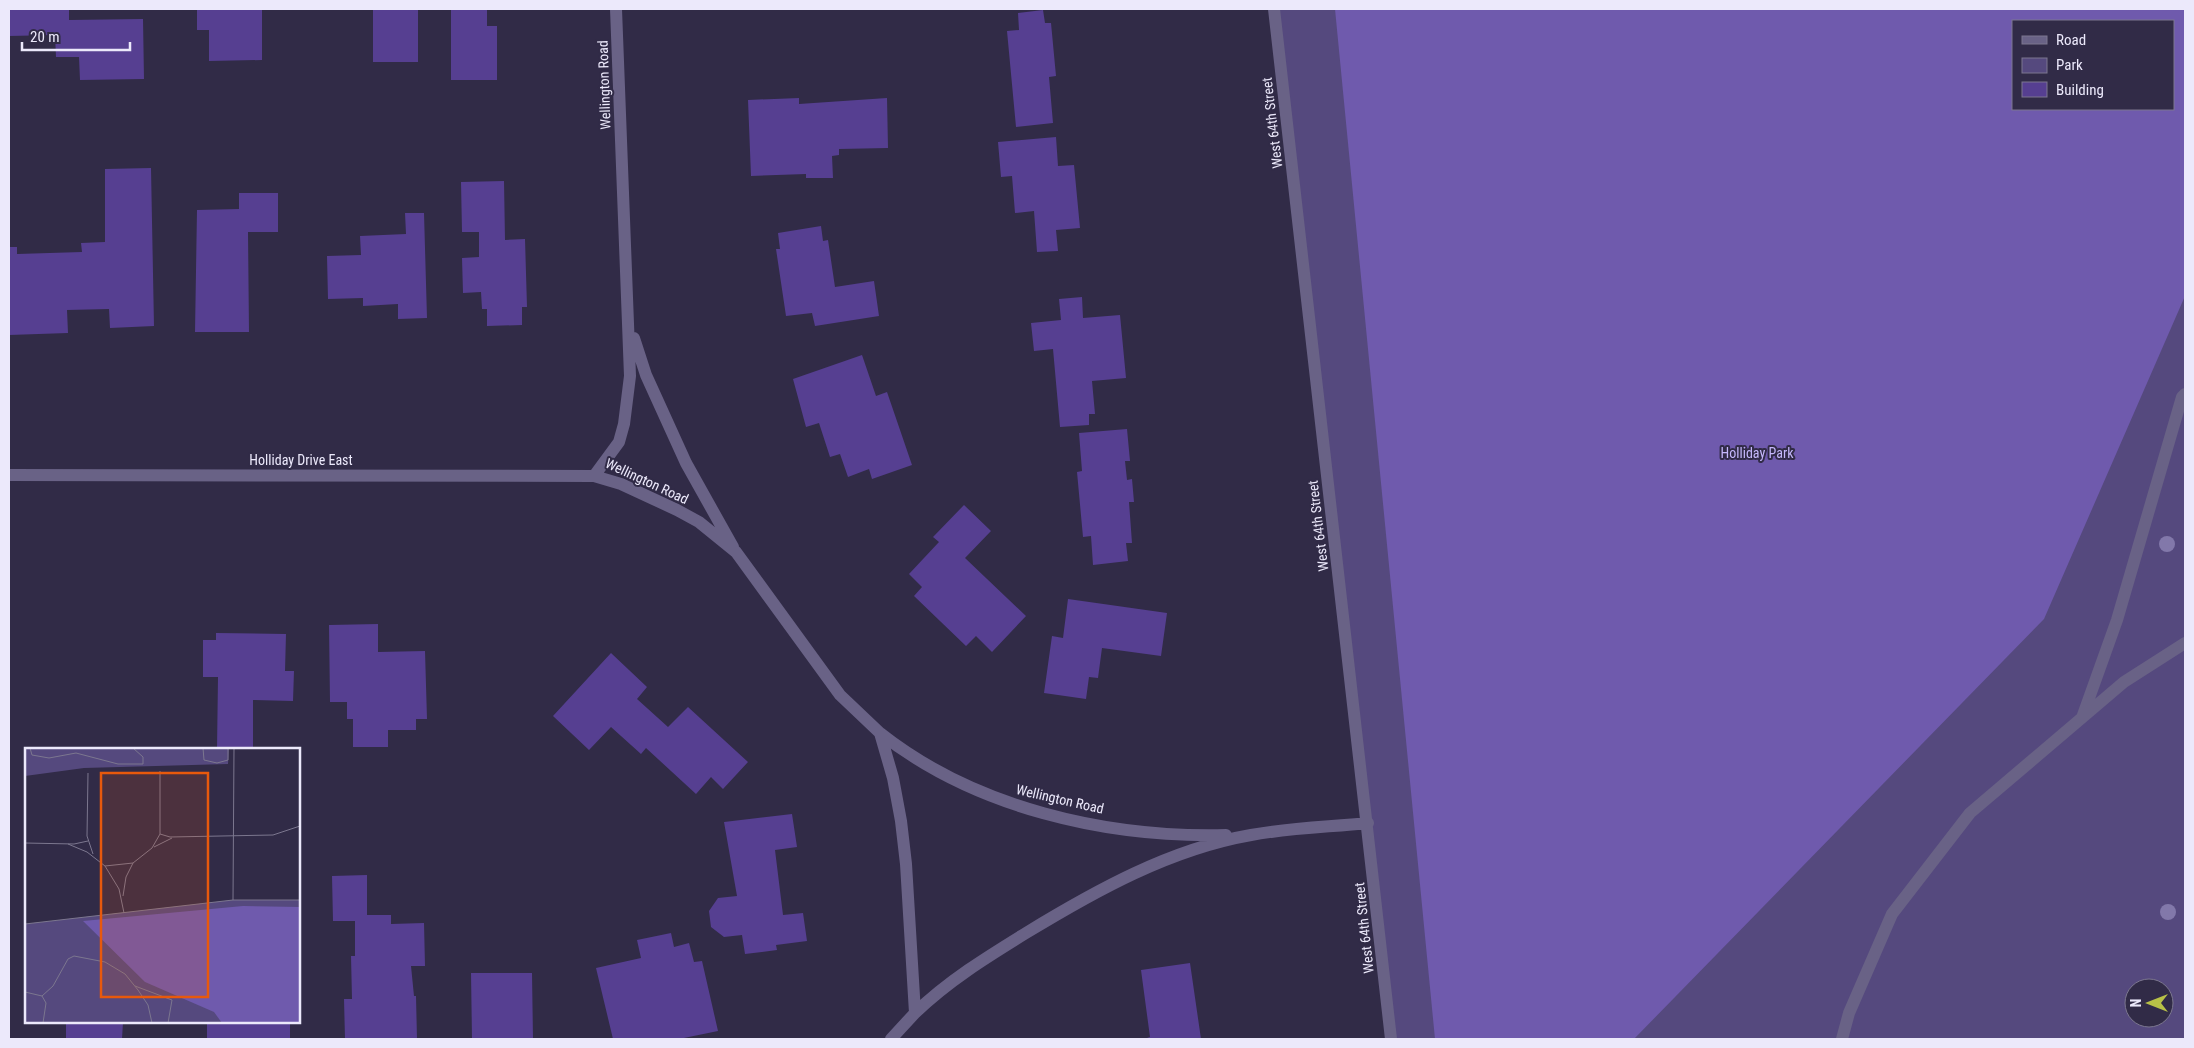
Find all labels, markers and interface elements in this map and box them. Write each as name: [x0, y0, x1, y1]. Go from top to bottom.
scale bar: [22, 20, 130, 52]
legend: [2012, 20, 2174, 110]
text: 20 m: [30, 28, 60, 46]
text: Road: [2056, 31, 2086, 49]
street label: Wellington Road: [594, 40, 614, 130]
text: Park: [2056, 56, 2083, 74]
street label: West 64th Street: [1258, 77, 1286, 169]
text: Building: [2056, 81, 2104, 99]
park label: Holliday Park: [1721, 445, 1794, 461]
street label: Holliday Drive East: [249, 452, 353, 468]
street label: Wellington Road: [603, 455, 691, 507]
street label: West 64th Street: [1304, 480, 1332, 572]
inset map: [25, 748, 300, 1023]
street label: Wellington Road: [1015, 781, 1105, 817]
street label: West 64th Street: [1351, 882, 1377, 974]
north arrow: [2124, 978, 2174, 1028]
text: N: [2128, 999, 2144, 1007]

